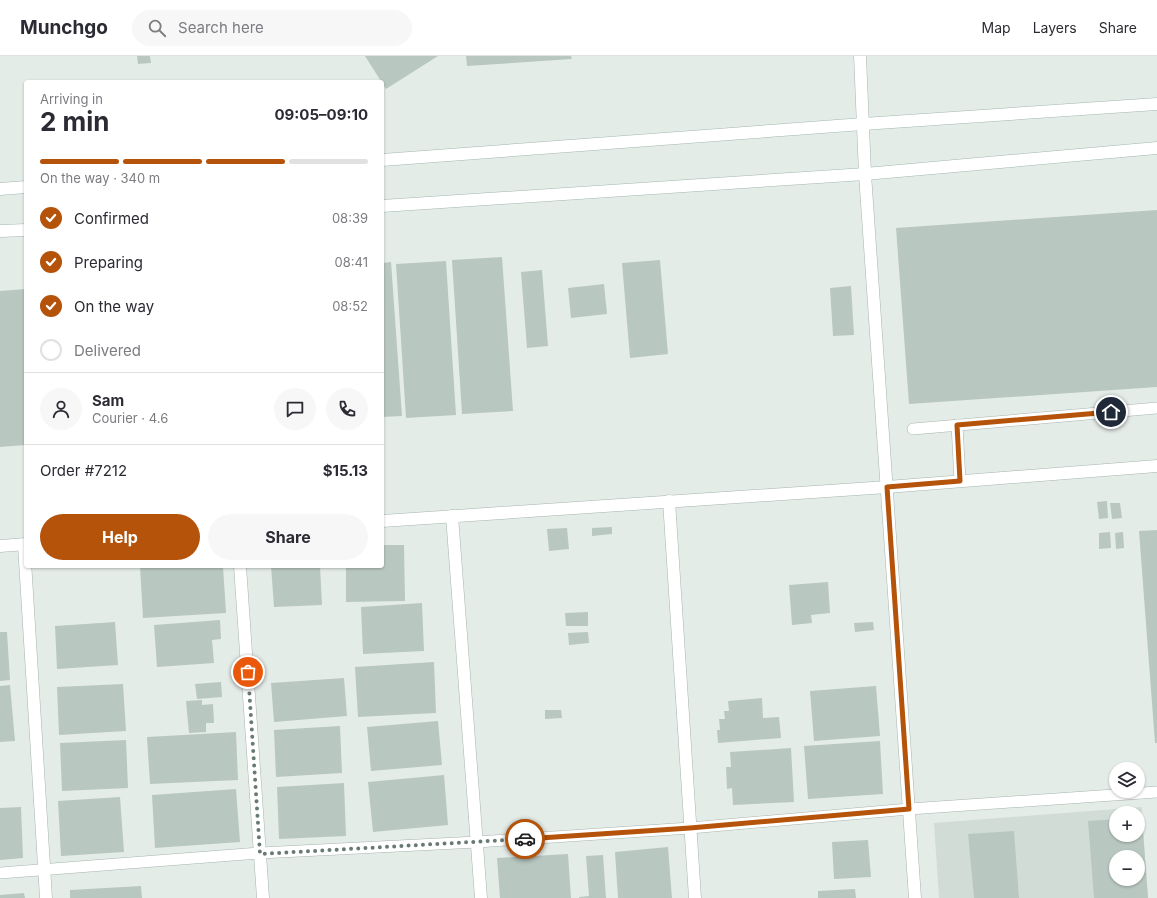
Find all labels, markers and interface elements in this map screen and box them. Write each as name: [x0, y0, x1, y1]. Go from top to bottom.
search box: [132, 10, 412, 46]
text: Munchgo: [20, 16, 108, 39]
icon: search: [146, 17, 168, 39]
text: Search here: [178, 18, 264, 37]
text: Map: [982, 19, 1011, 36]
text: Layers: [1033, 19, 1077, 36]
text: Share: [1099, 19, 1137, 36]
text: Arriving in: [40, 91, 103, 107]
text: 09:05–09:10: [274, 105, 368, 124]
text: 2 min: [40, 106, 110, 137]
text: On the way · 340 m: [40, 170, 160, 186]
icon: check: [40, 207, 62, 229]
text: Confirmed: [74, 209, 149, 228]
text: 08:39: [332, 210, 368, 226]
icon: check: [40, 251, 62, 273]
text: Preparing: [74, 253, 143, 272]
text: 08:41: [335, 254, 368, 270]
icon: check: [40, 295, 62, 317]
text: On the way: [74, 297, 154, 316]
text: 08:52: [332, 298, 368, 314]
text: Delivered: [74, 341, 141, 360]
button: person: [40, 388, 82, 430]
button: chat: [274, 388, 316, 430]
button: phone: [326, 388, 368, 430]
text: Sam: [92, 391, 124, 410]
pin: [1094, 395, 1128, 429]
icon: home: [1100, 401, 1122, 423]
text: Courier · 4.6: [92, 410, 168, 426]
text: Order #7212: [40, 461, 127, 480]
text: $15.13: [323, 461, 368, 480]
button: Help: [40, 514, 200, 560]
button: Share: [208, 514, 368, 560]
pin: [231, 655, 265, 689]
icon: bag: [237, 661, 259, 683]
map controls: [1109, 762, 1145, 886]
button: layers: [1109, 762, 1145, 798]
button: +: [1109, 806, 1145, 842]
courier: [505, 819, 545, 859]
icon: car: [514, 828, 536, 850]
button: −: [1109, 850, 1145, 886]

